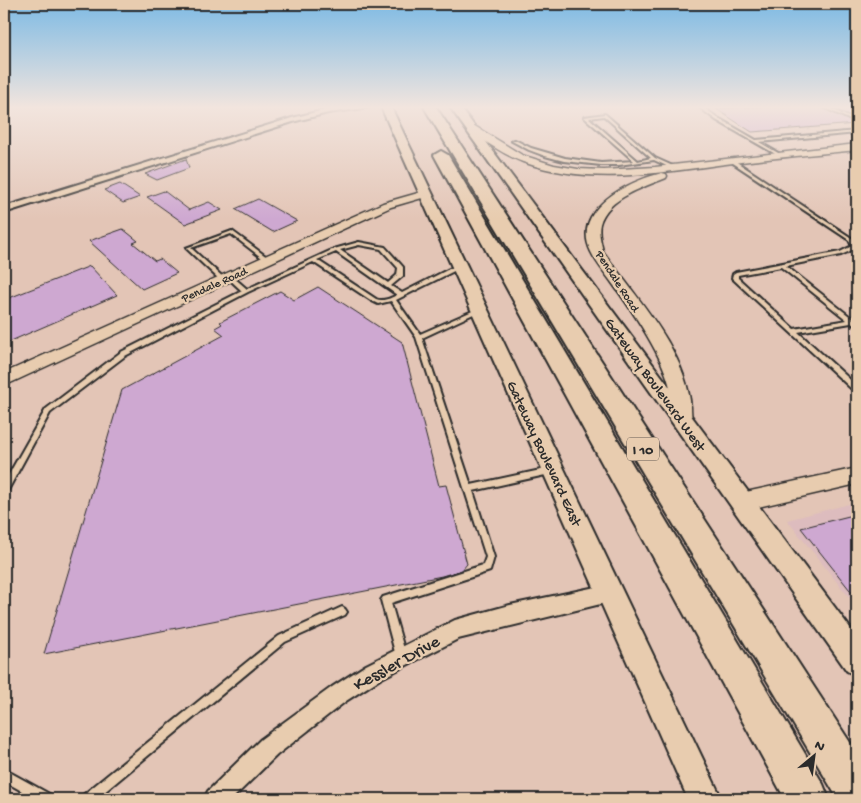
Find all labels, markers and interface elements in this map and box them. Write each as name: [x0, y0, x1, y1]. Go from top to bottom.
street label: Pendale Road: [591, 248, 642, 316]
street label: Pendale Road: [179, 265, 251, 307]
street label: Gateway Boulevard West: [600, 315, 710, 457]
street label: Gateway Boulevard East: [502, 378, 586, 531]
road number: I 10: [627, 438, 659, 460]
street label: Kessler Drive: [350, 631, 445, 697]
north arrow: [788, 730, 838, 780]
text: N: [811, 737, 827, 756]

